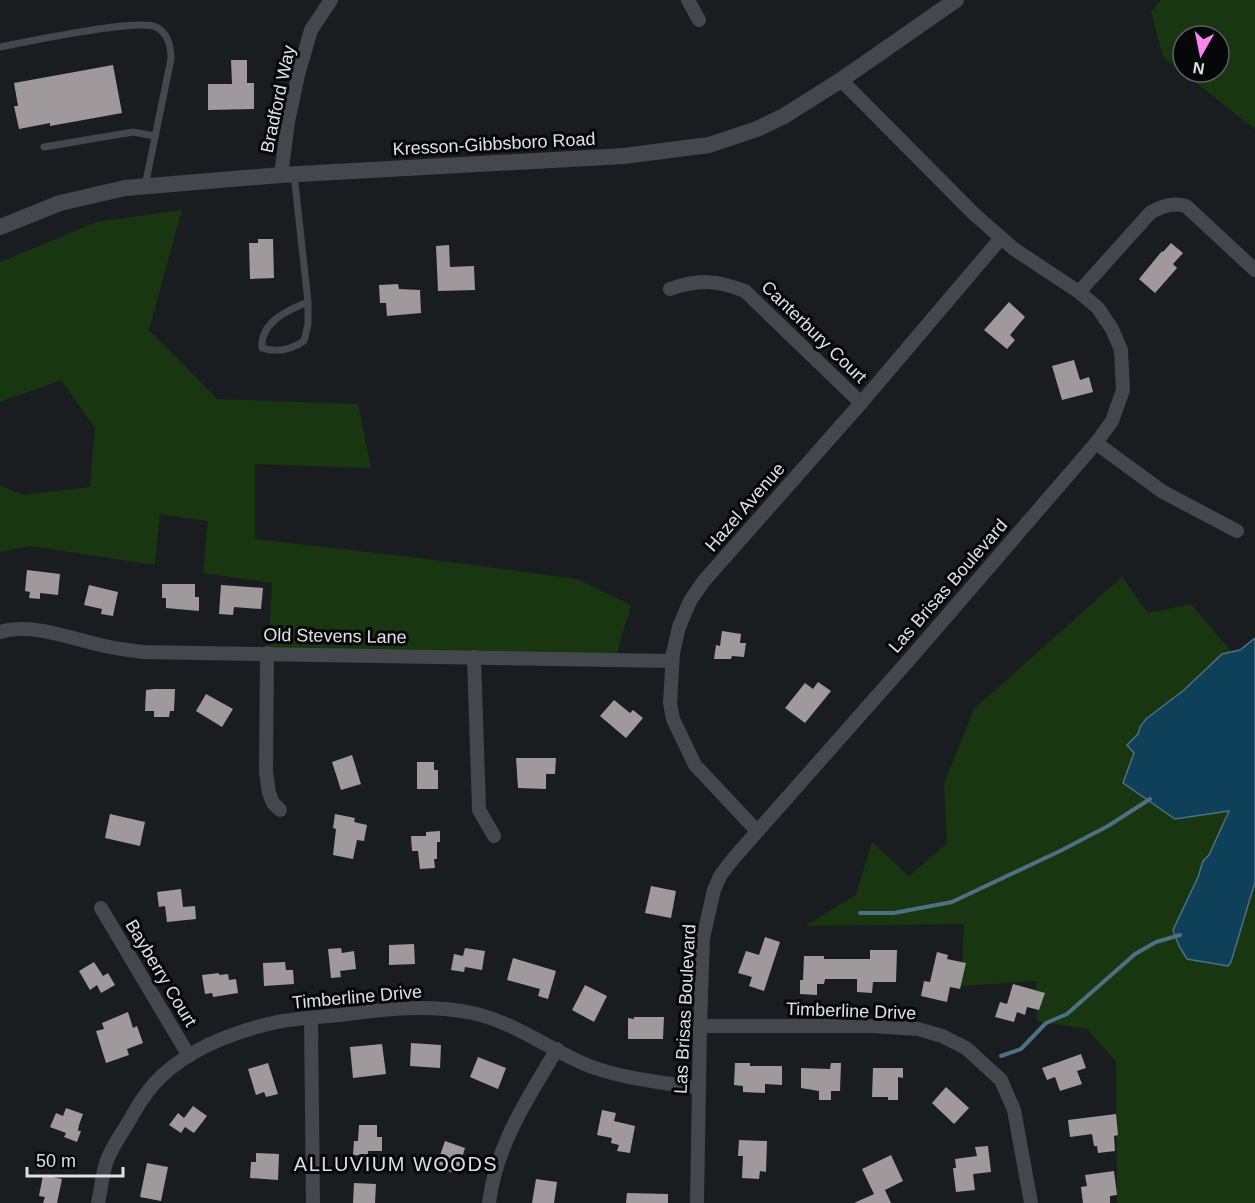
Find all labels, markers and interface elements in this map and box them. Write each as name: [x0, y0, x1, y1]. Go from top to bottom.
north arrow: [1171, 24, 1231, 84]
street label: Bradford Way: [257, 43, 299, 155]
text: N: [1192, 59, 1206, 78]
street label: Kresson-Gibbsboro Road: [392, 129, 596, 159]
street label: Canterbury Court: [757, 277, 871, 387]
street label: Hazel Avenue: [701, 459, 789, 555]
street label: Las Brisas Boulevard: [885, 515, 1011, 657]
street label: Old Stevens Lane: [263, 625, 407, 647]
street label: Bayberry Court: [121, 916, 201, 1030]
street label: Las Brisas Boulevard: [671, 924, 699, 1094]
street label: Timberline Drive: [291, 981, 423, 1013]
street label: Timberline Drive: [786, 999, 916, 1023]
scale bar: [27, 1140, 123, 1178]
text: 50 m: [36, 1151, 76, 1171]
district label: ALLUVIUM WOODS: [294, 1153, 498, 1175]

